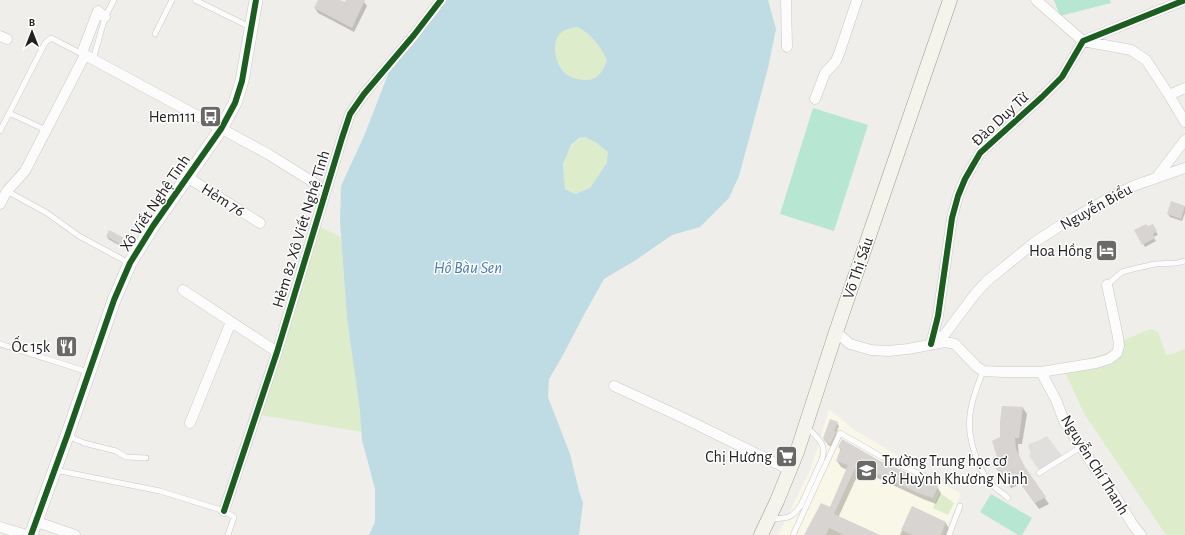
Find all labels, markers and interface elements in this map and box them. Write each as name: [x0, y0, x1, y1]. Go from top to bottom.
north arrow: [12, 12, 52, 52]
text: B: [29, 17, 36, 28]
street label: Đào Duy Từ: [968, 88, 1033, 150]
bus stop icon: Hem111: [198, 104, 224, 130]
place label: Hem111: [149, 109, 196, 125]
street label: Hẻm 82 Xô Viết Nghệ Tĩnh: [269, 148, 333, 310]
street label: Xô Viết Nghệ Tĩnh: [117, 152, 193, 254]
street label: Nguyễn Biểu: [1057, 179, 1135, 234]
street label: Hẻm 76: [199, 181, 247, 219]
street label: Võ Thị Sáu: [840, 235, 876, 301]
hotel icon: Hoa Hồng: [1094, 238, 1120, 264]
place label: Hoa Hồng: [1029, 243, 1092, 259]
water label: Hồ Bàu Sen: [434, 259, 502, 276]
restaurant icon: Ốc 15k: [53, 334, 79, 360]
place label: Ốc 15k: [12, 335, 51, 355]
street label: Nguyễn Chí Thanh: [1057, 411, 1134, 518]
supermarket icon: Chị Hương: [774, 444, 800, 470]
place label: Chị Hương: [705, 449, 772, 465]
place label: Trường Trung học cơ sở Huỳnh Khương Ninh: [882, 453, 1028, 488]
school or university icon: Trường Trung học cơ sở Huỳnh Khương Ninh: [854, 457, 880, 483]

